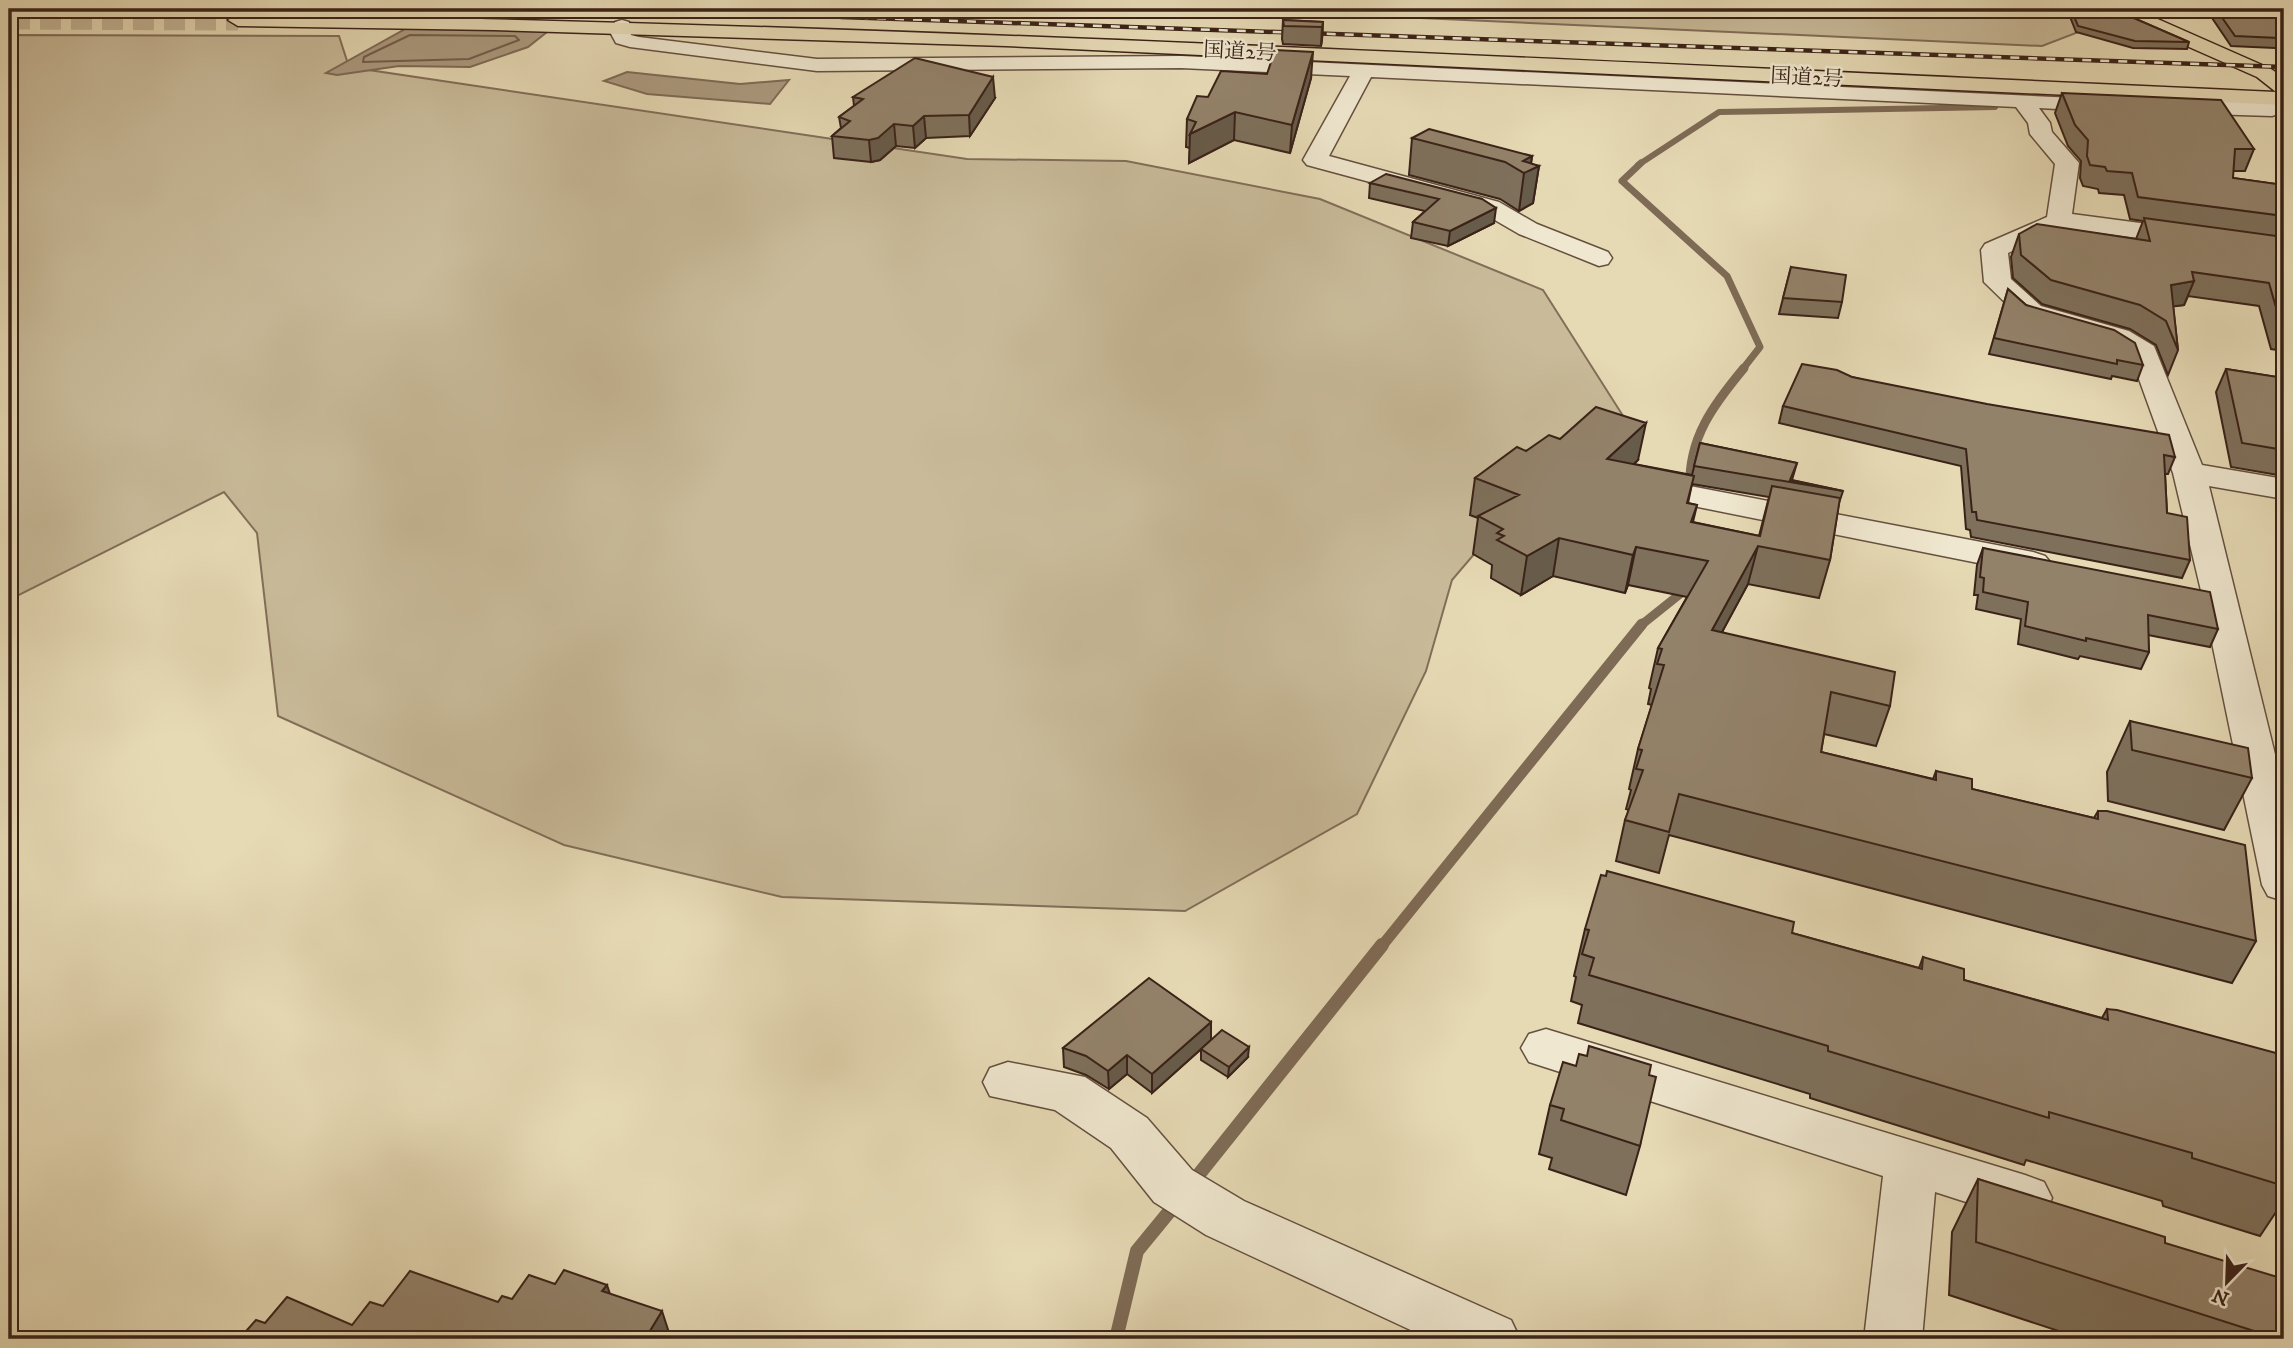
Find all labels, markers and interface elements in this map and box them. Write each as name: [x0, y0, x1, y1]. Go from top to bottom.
street label: 国道2号: [1203, 37, 1277, 67]
street label: 国道2号: [1770, 63, 1844, 93]
north arrow: [2192, 1246, 2262, 1316]
text: N: [2209, 1282, 2233, 1310]

